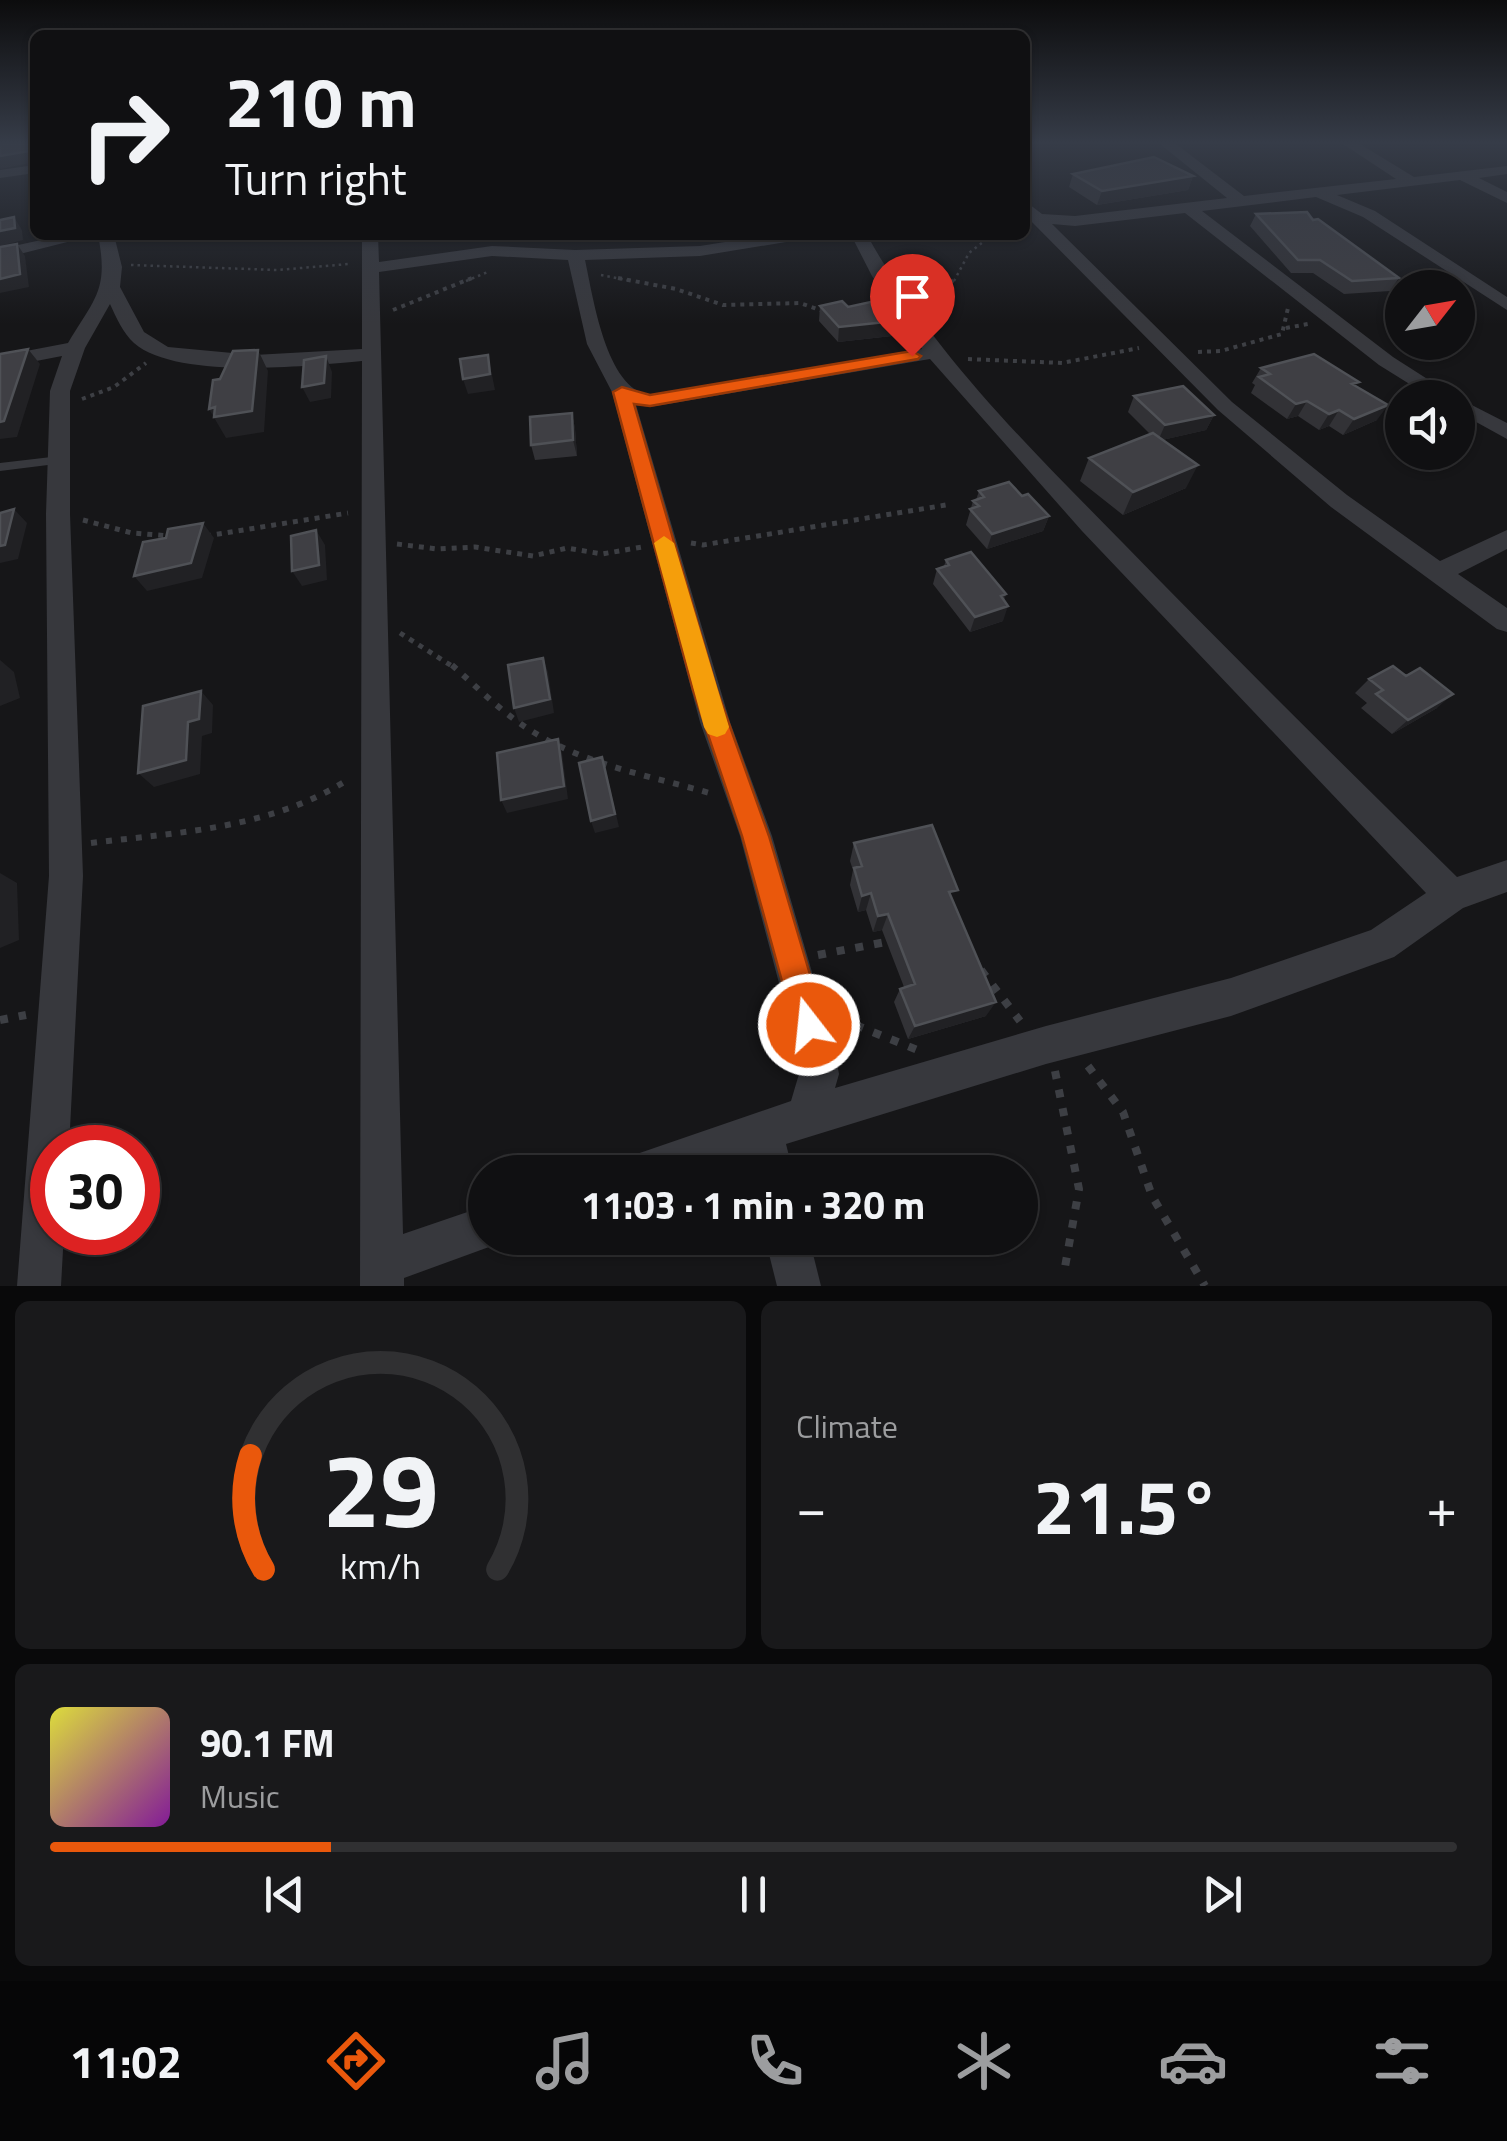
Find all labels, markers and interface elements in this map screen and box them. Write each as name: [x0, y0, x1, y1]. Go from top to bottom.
text: 210 m: [225, 48, 417, 154]
icon: right: [60, 70, 190, 200]
text: Turn right: [225, 144, 407, 212]
pin: [870, 254, 955, 357]
icon: arrive: [885, 269, 940, 324]
north arrow: [1385, 270, 1475, 360]
map controls: [1385, 270, 1475, 470]
button: sound: [1385, 380, 1475, 470]
position arrow: [757, 973, 861, 1077]
speed limit sign: 30: [30, 1125, 160, 1255]
text: 11:03 · 1 min · 320 m: [581, 1176, 925, 1234]
text: Climate: [796, 1402, 898, 1450]
text: 29: [322, 1409, 439, 1567]
text: 21.5°: [1033, 1449, 1220, 1563]
text: −: [796, 1465, 827, 1548]
text: +: [1426, 1465, 1457, 1548]
text: km/h: [340, 1538, 421, 1593]
text: 90.1 FM: [200, 1714, 335, 1772]
text: Music: [200, 1772, 280, 1820]
icon: previous: [257, 1867, 312, 1922]
icon: pause: [726, 1867, 781, 1922]
icon: next: [1195, 1867, 1250, 1922]
icon: directions: [321, 2026, 391, 2096]
icon: music: [530, 2026, 600, 2096]
icon: phone: [740, 2026, 810, 2096]
icon: climate: [949, 2026, 1019, 2096]
icon: car: [1158, 2026, 1228, 2096]
icon: filters: [1367, 2026, 1437, 2096]
text: 11:02: [70, 2027, 182, 2095]

